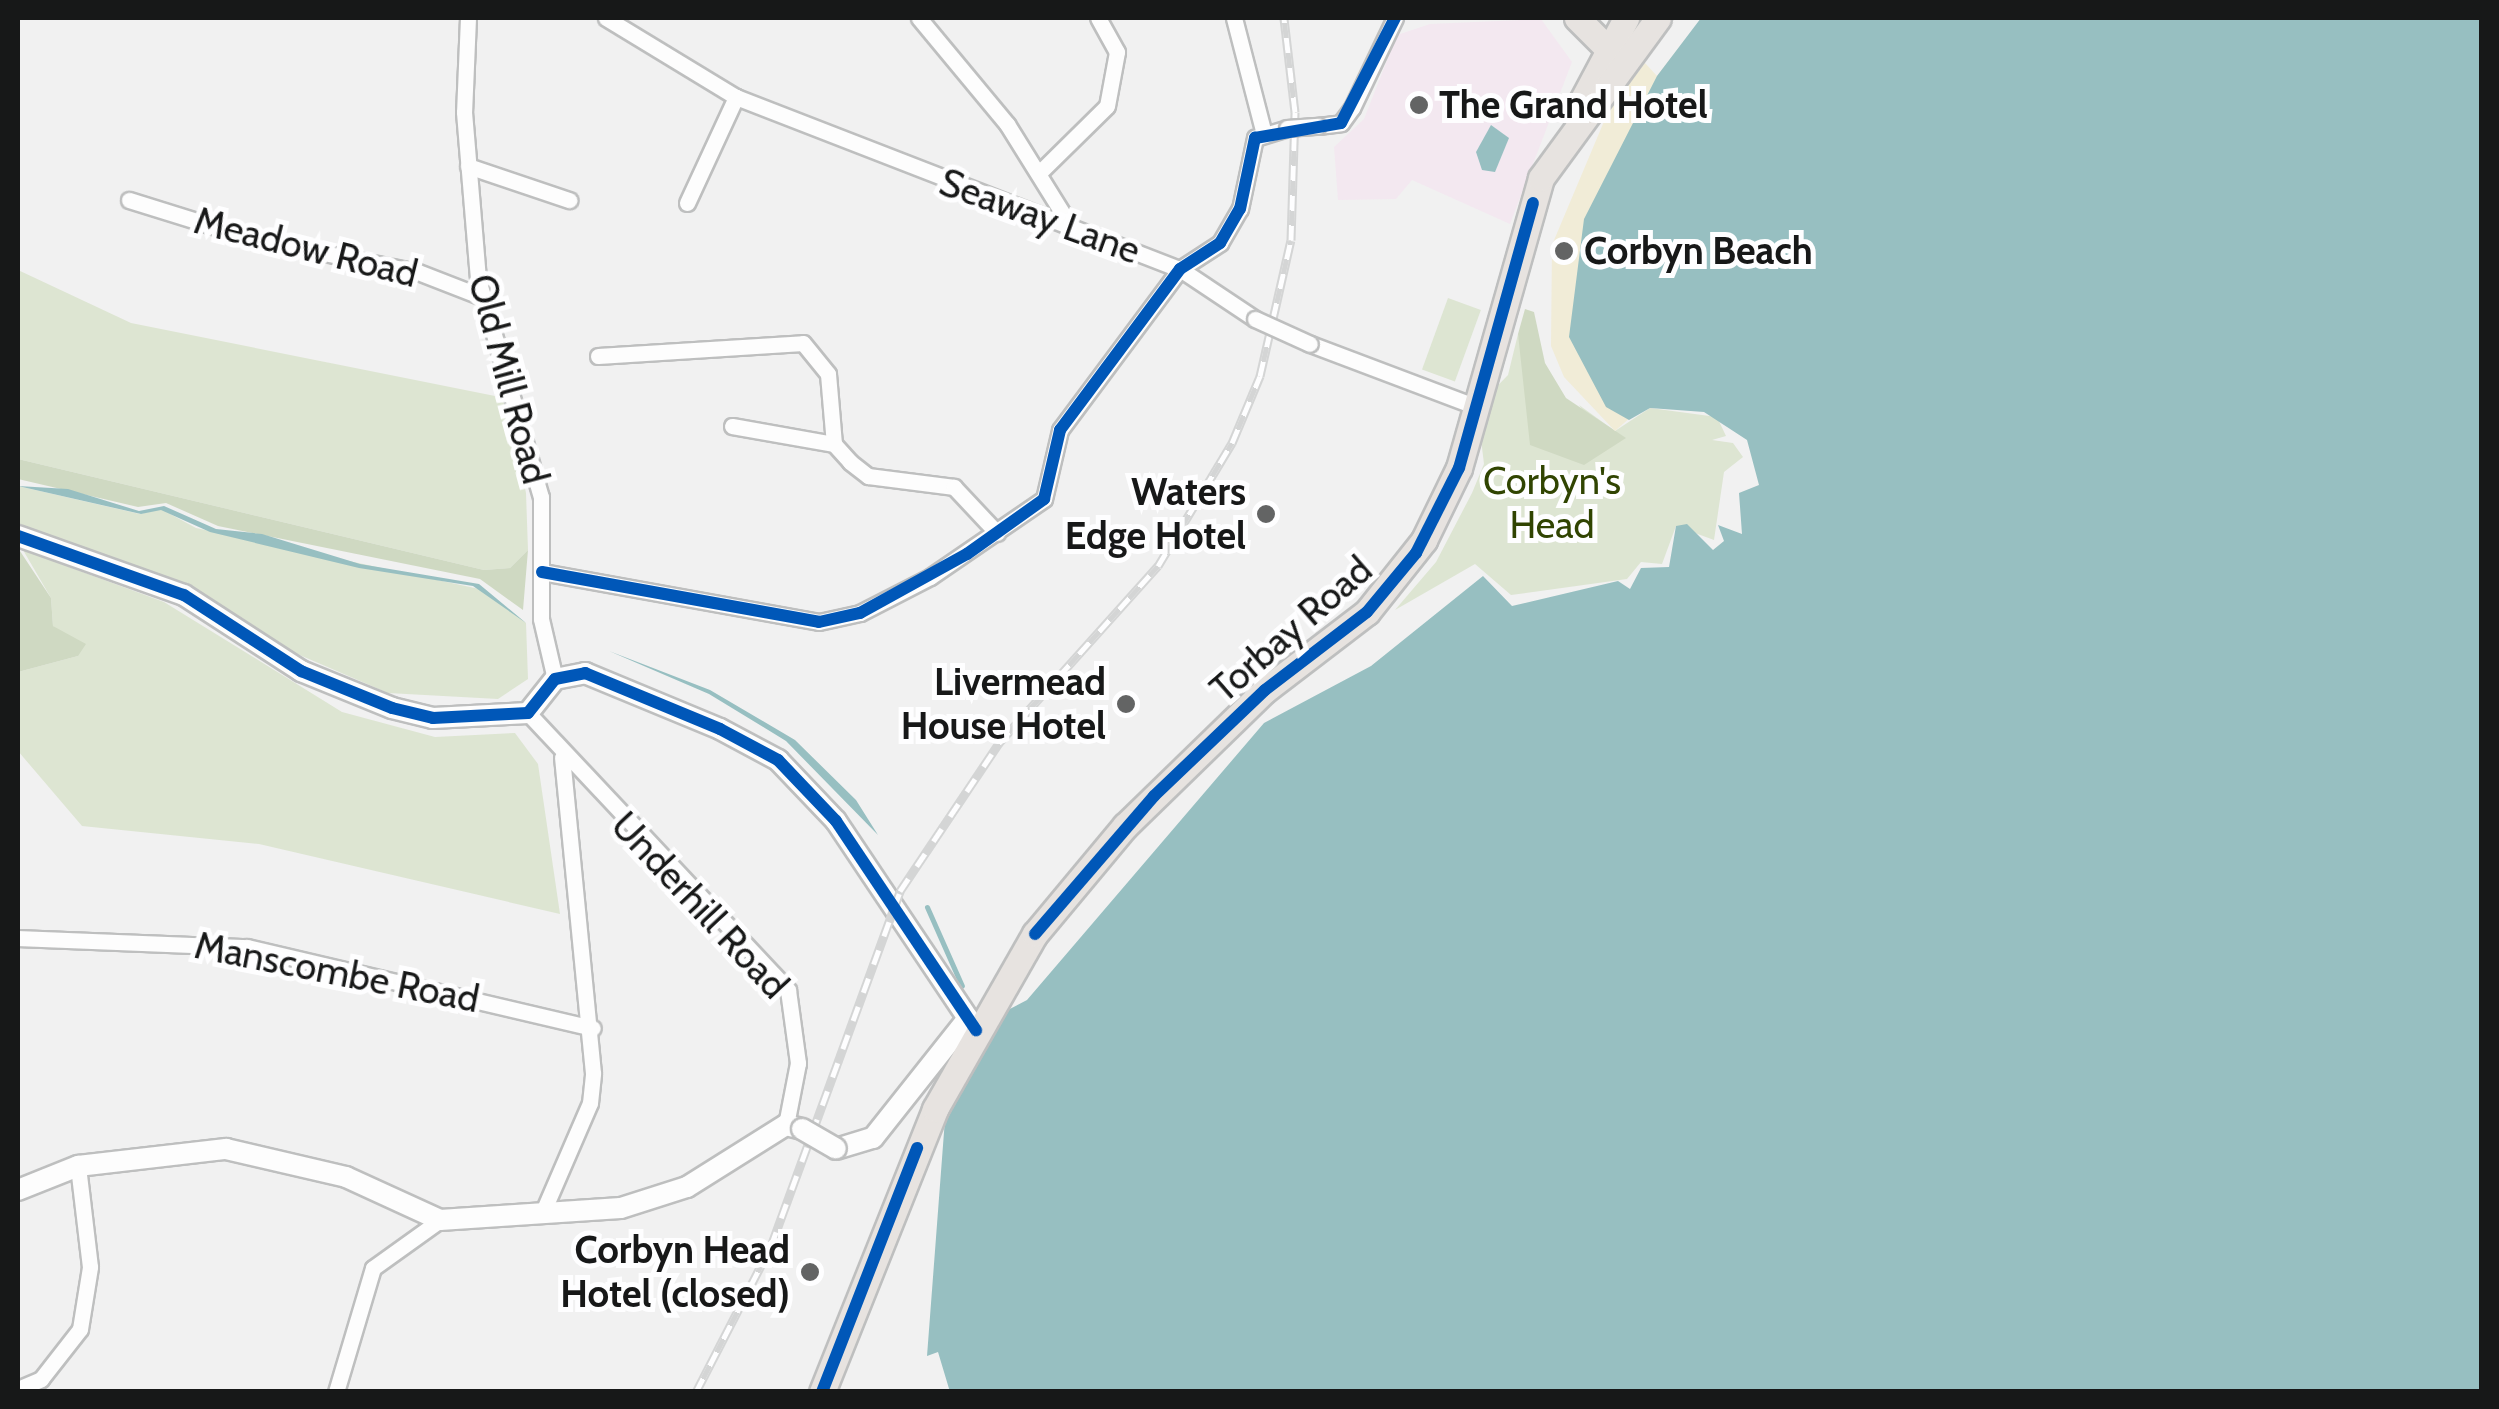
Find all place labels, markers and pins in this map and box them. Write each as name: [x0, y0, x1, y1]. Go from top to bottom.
place label: The Grand Hotel: [1439, 82, 1708, 128]
marker: The Grand Hotel: [1408, 94, 1430, 116]
place label: Corbyn Beach: [1584, 228, 1813, 274]
marker: Corbyn Beach: [1553, 240, 1575, 262]
place label: Waters Edge Hotel: [1065, 469, 1246, 558]
marker: Waters Edge Hotel: [1255, 503, 1277, 525]
place label: Livermead House Hotel: [901, 659, 1106, 748]
marker: Livermead House Hotel: [1115, 693, 1137, 715]
place label: Corbyn Head Hotel (closed): [560, 1227, 790, 1316]
marker: Corbyn Head Hotel (closed): [799, 1261, 821, 1283]

